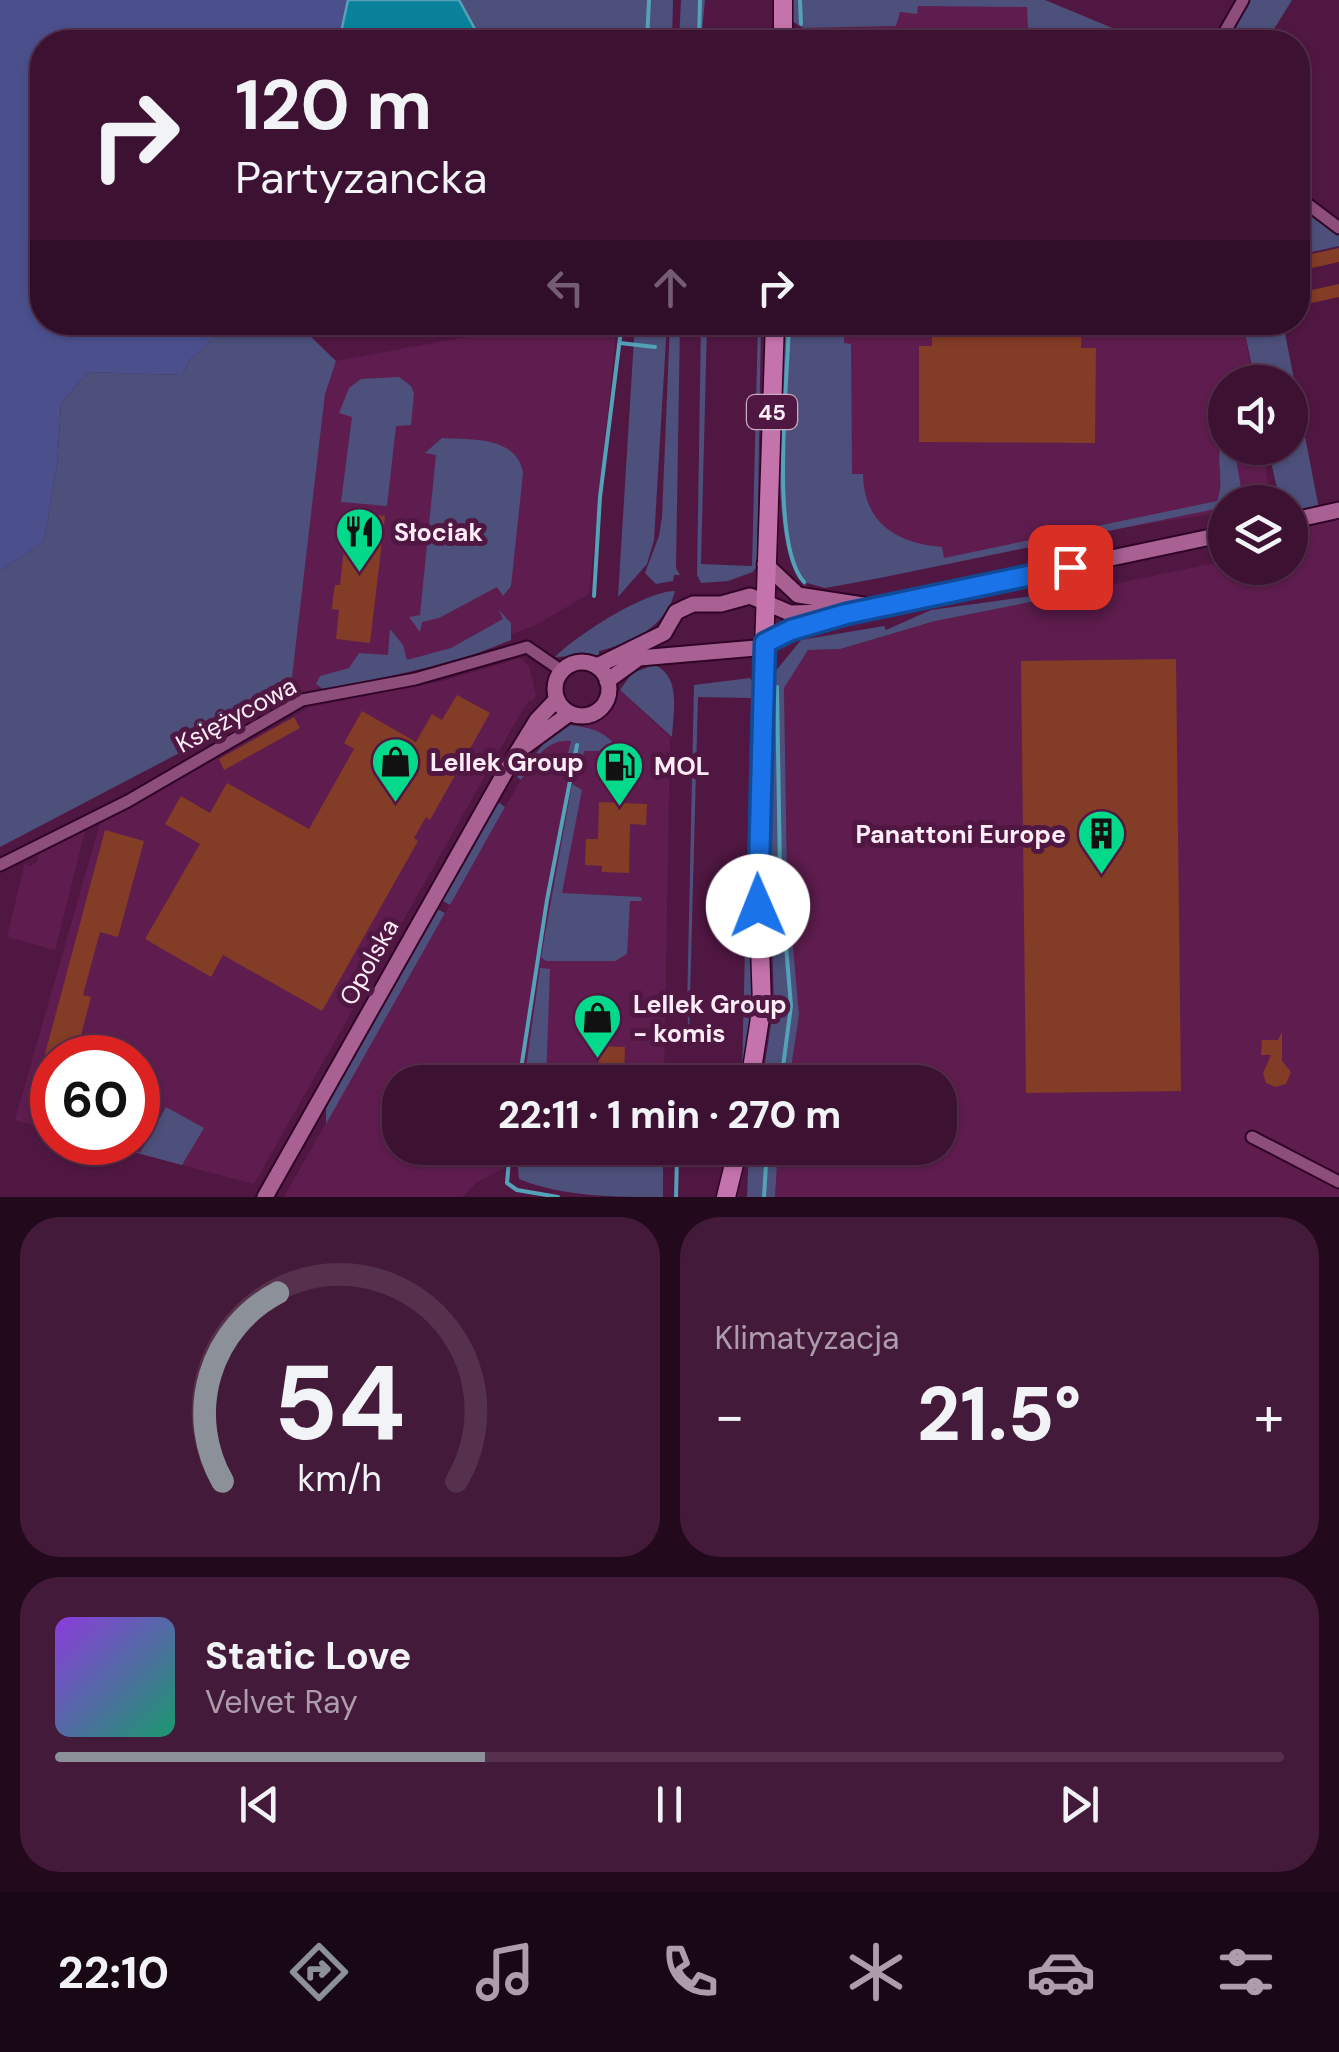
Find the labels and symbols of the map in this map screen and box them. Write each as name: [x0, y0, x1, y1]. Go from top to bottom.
road number: 45: [747, 395, 797, 429]
restaurant icon: Słociak: [333, 506, 385, 574]
place label: Słociak: [394, 516, 483, 549]
pin: [1028, 525, 1113, 610]
street label: Księżycowa: [170, 669, 302, 761]
shop icon: Lellek Group: [369, 736, 421, 804]
fuel station icon: MOL: [593, 740, 645, 808]
place label: Lellek Group: [430, 746, 584, 779]
place label: MOL: [654, 750, 710, 783]
building icon: Panattoni Europe: [1075, 808, 1127, 876]
place label: Panattoni Europe: [855, 818, 1066, 851]
position arrow: [706, 854, 810, 958]
street label: Opolska: [332, 913, 406, 1011]
place label: Lellek Group - komis: [633, 988, 787, 1050]
shop icon: Lellek Group - komis: [572, 992, 624, 1060]
speed limit sign: 60: [30, 1035, 160, 1165]

